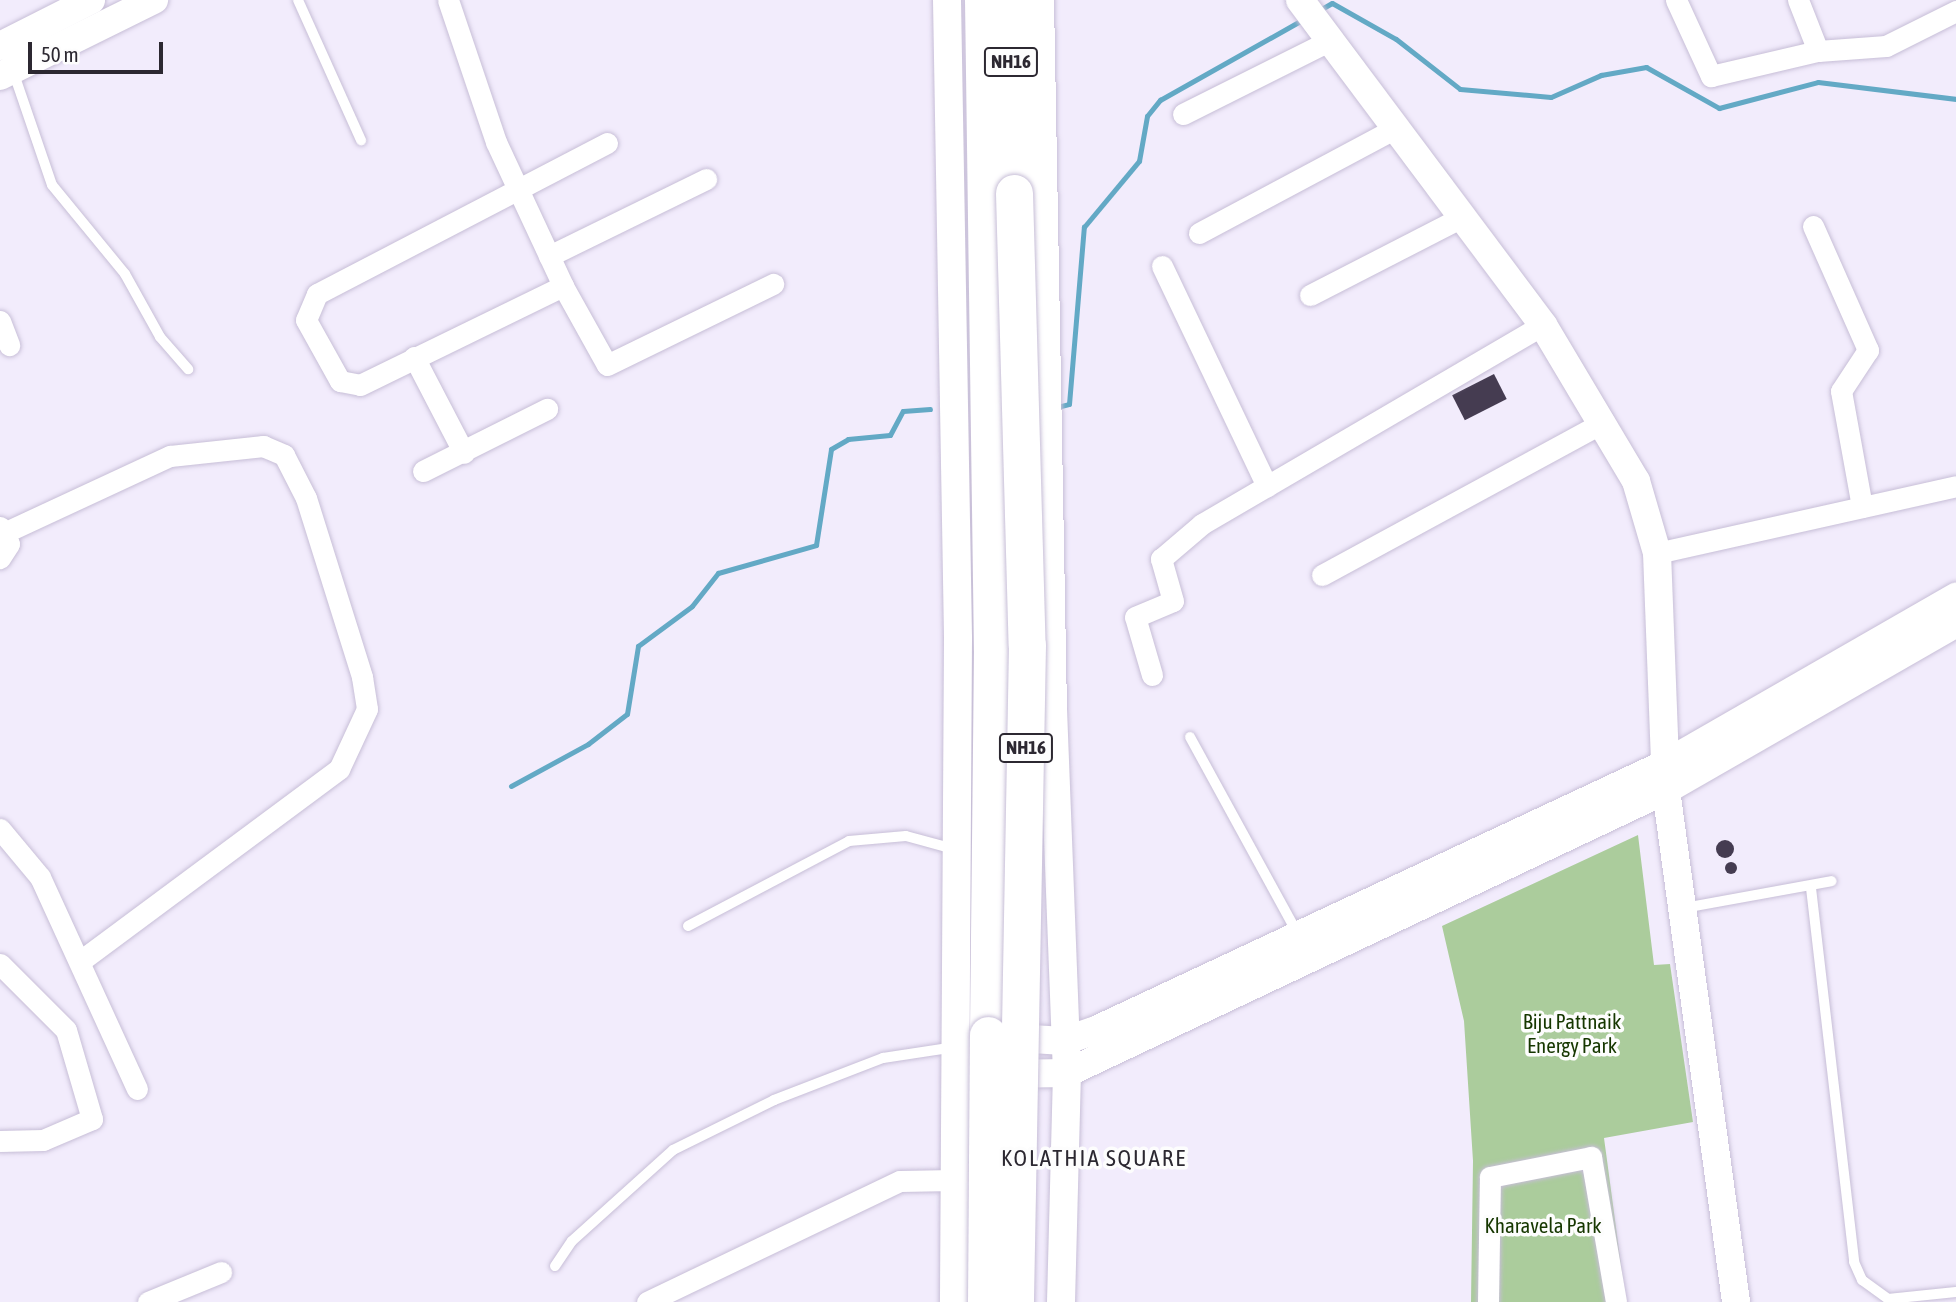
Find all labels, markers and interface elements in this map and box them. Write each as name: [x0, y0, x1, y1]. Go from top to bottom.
scale bar: [32, 28, 166, 72]
text: 50 m: [41, 42, 79, 66]
road number: NH16: [983, 46, 1039, 78]
road number: NH16: [998, 733, 1054, 764]
park label: Biju Pattnaik Energy Park: [1523, 1008, 1621, 1058]
district label: KOLATHIA SQUARE: [1003, 1144, 1185, 1172]
park label: Kharavela Park: [1484, 1212, 1602, 1238]

